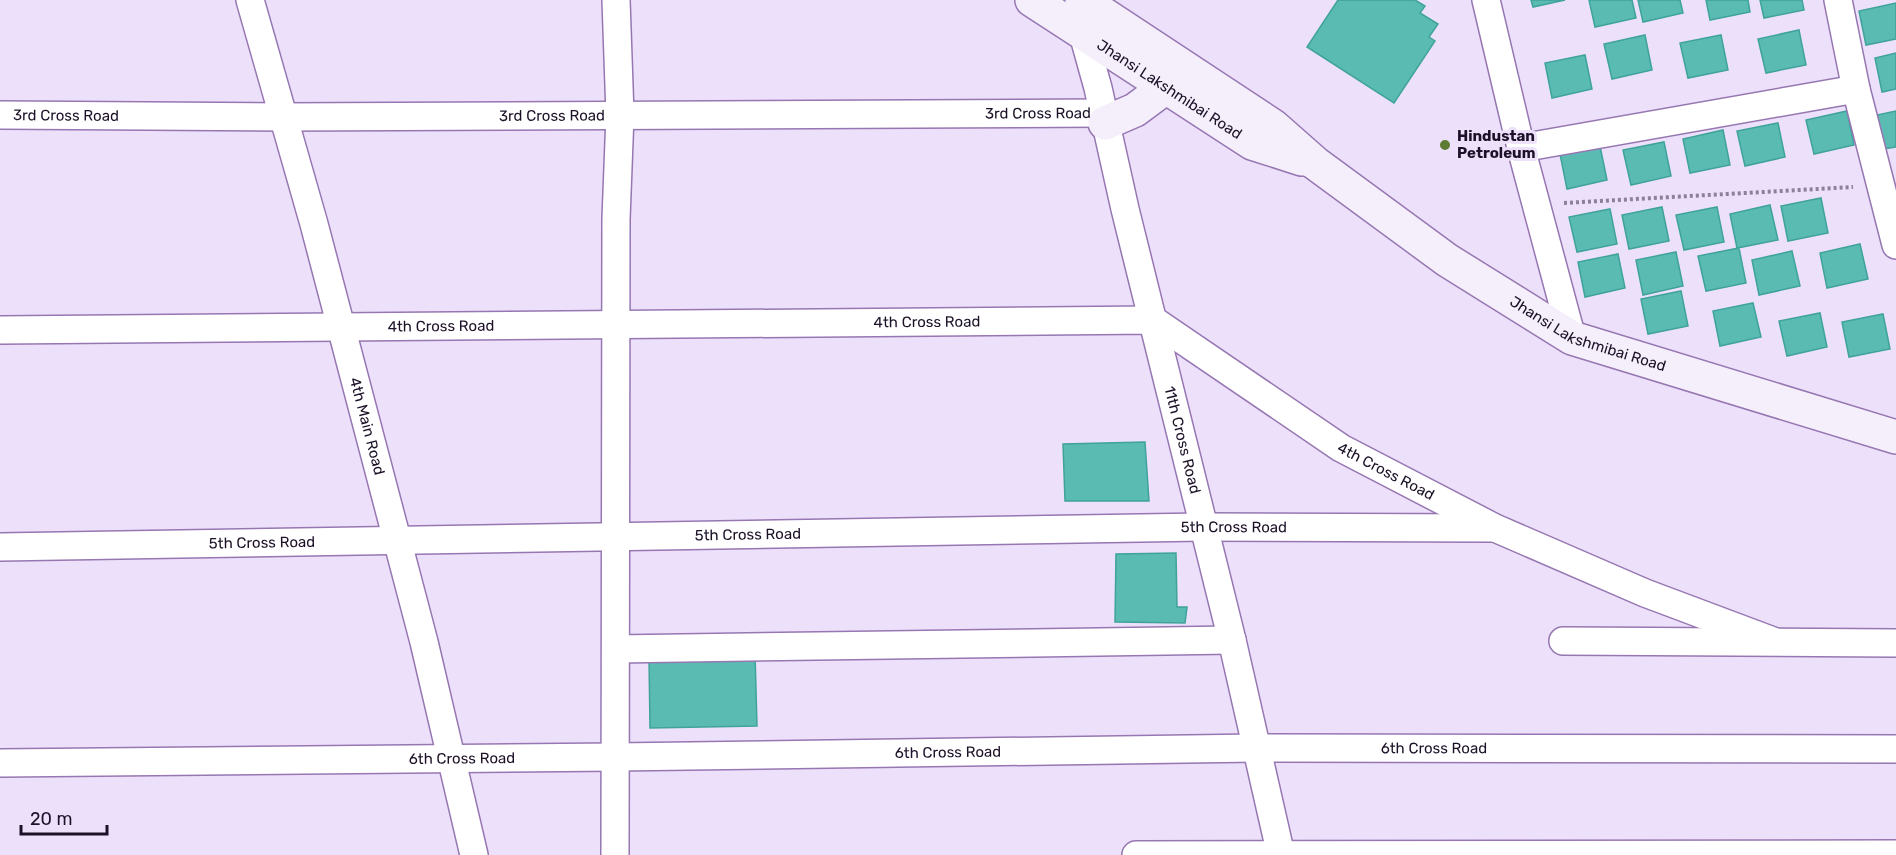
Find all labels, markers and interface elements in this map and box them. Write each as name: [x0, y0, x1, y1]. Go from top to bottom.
street label: Jhansi Lakshmibai Road: [1094, 36, 1245, 143]
street label: 3rd Cross Road: [985, 104, 1091, 123]
street label: 3rd Cross Road: [13, 106, 119, 125]
street label: 3rd Cross Road: [499, 106, 605, 125]
place label: Hindustan Petroleum: [1457, 127, 1535, 162]
marker: Hindustan Petroleum: [1438, 138, 1452, 152]
street label: Jhansi Lakshmibai Road: [1507, 292, 1668, 375]
street label: 4th Cross Road: [873, 312, 980, 331]
street label: 4th Cross Road: [388, 317, 494, 336]
street label: 4th Main Road: [346, 375, 389, 477]
street label: 11th Cross Road: [1160, 384, 1204, 496]
street label: 4th Cross Road: [1334, 439, 1437, 504]
street label: 5th Cross Road: [1180, 518, 1287, 536]
street label: 5th Cross Road: [695, 525, 801, 544]
street label: 5th Cross Road: [209, 533, 315, 553]
street label: 6th Cross Road: [1381, 739, 1487, 757]
street label: 6th Cross Road: [895, 743, 1001, 762]
street label: 6th Cross Road: [409, 749, 515, 768]
scale bar: [21, 798, 106, 836]
text: 20 m: [30, 808, 72, 830]

